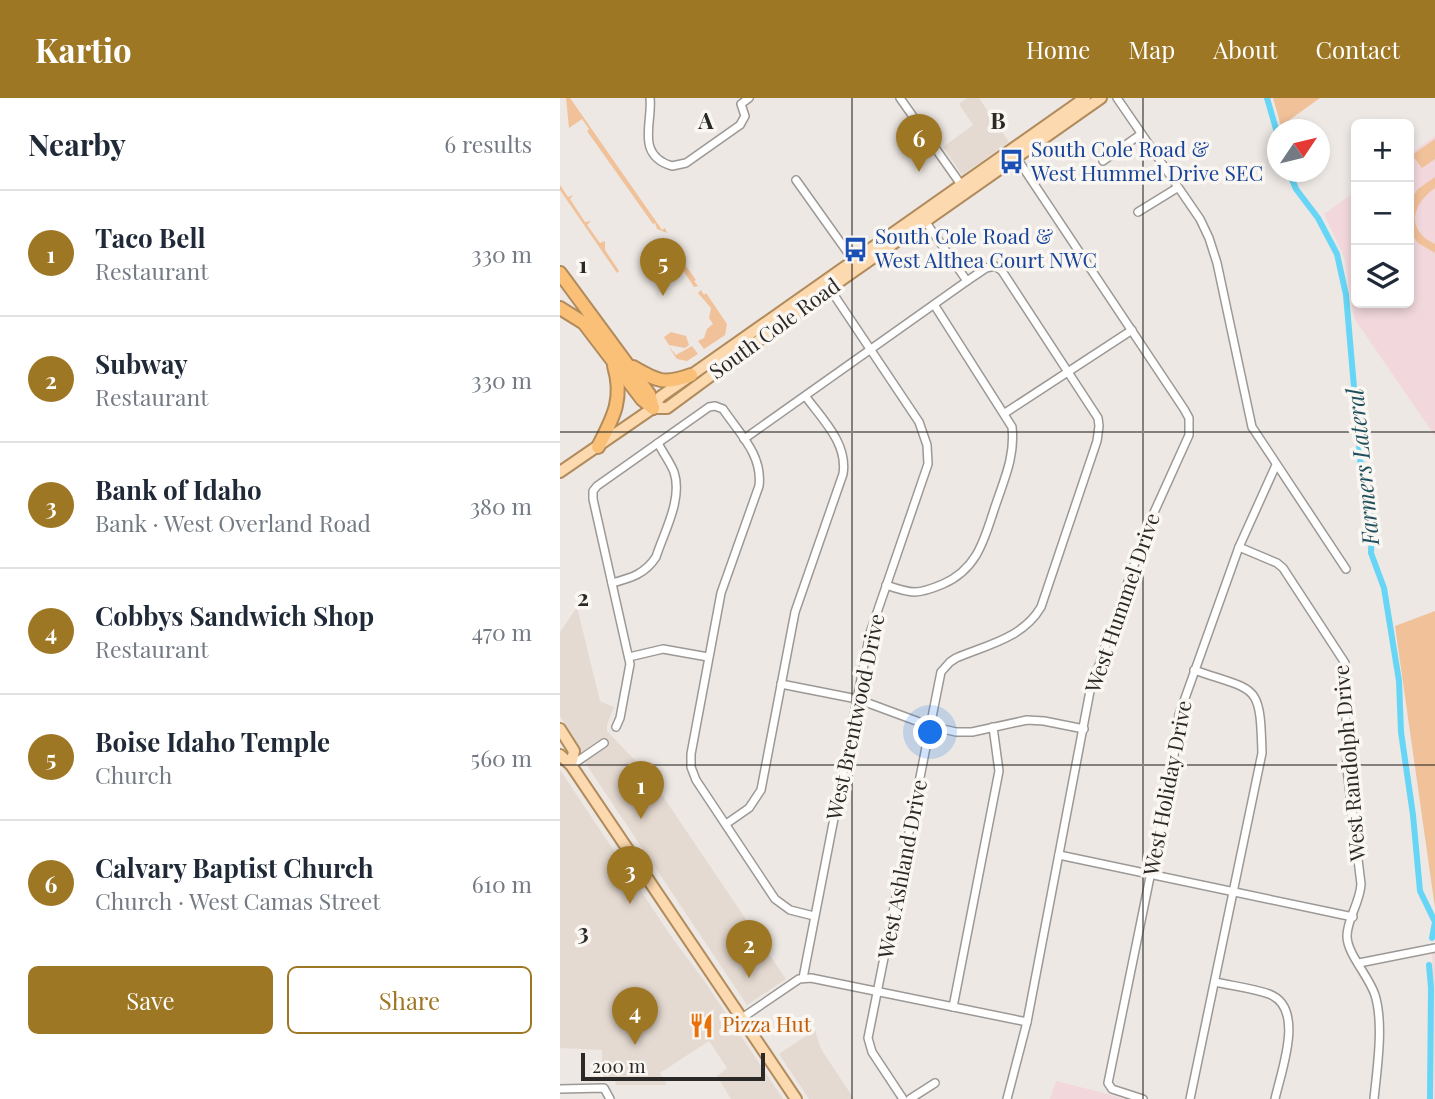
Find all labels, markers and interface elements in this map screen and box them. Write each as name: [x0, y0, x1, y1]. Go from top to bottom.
text: Kartio: [35, 27, 132, 71]
text: Home: [1026, 33, 1090, 65]
text: Map: [1128, 33, 1175, 65]
text: About: [1213, 33, 1277, 65]
text: Contact: [1315, 33, 1400, 65]
text: A: [697, 104, 714, 135]
text: B: [990, 104, 1006, 135]
pin: 6: [896, 114, 942, 172]
north arrow: [1267, 119, 1330, 182]
map controls: [1351, 119, 1414, 308]
button: +: [1351, 119, 1414, 182]
text: Nearby: [28, 124, 126, 164]
text: 6 results: [444, 128, 532, 159]
place label: South Cole Road & West Hummel Drive SEC: [1030, 134, 1263, 186]
bus stop icon: South Cole Road & West Hummel Drive SEC: [997, 148, 1025, 176]
button: −: [1351, 182, 1414, 245]
text: Taco Bell: [95, 220, 206, 255]
place label: South Cole Road & West Althea Court NWC: [874, 221, 1097, 273]
bus stop icon: South Cole Road & West Althea Court NWC: [841, 235, 869, 263]
text: 1: [47, 238, 55, 269]
text: 330 m: [471, 238, 532, 269]
pin: 5: [640, 238, 686, 296]
button: layers: [1351, 245, 1414, 308]
text: 1: [579, 248, 588, 279]
text: Restaurant: [95, 255, 208, 286]
street label: South Cole Road: [703, 270, 845, 384]
text: Subway: [95, 346, 188, 381]
text: 2: [45, 364, 57, 395]
text: 330 m: [471, 364, 532, 395]
text: Restaurant: [95, 381, 208, 412]
water label: Farmers Lateral: [1338, 386, 1385, 548]
text: Bank of Idaho: [95, 472, 262, 507]
text: 3: [45, 490, 57, 521]
text: 380 m: [470, 490, 532, 521]
text: Bank · West Overland Road: [95, 507, 371, 538]
street label: West Hummel Drive: [1077, 509, 1165, 697]
text: 2: [577, 581, 589, 612]
text: Cobbys Sandwich Shop: [95, 598, 374, 633]
street label: West Brentwood Drive: [818, 611, 890, 823]
text: 4: [45, 616, 57, 647]
text: 470 m: [472, 616, 532, 647]
text: Restaurant: [95, 633, 208, 664]
street label: West Randolph Drive: [1325, 664, 1371, 864]
street label: West Holiday Drive: [1135, 698, 1197, 879]
your location: [913, 715, 947, 749]
text: Boise Idaho Temple: [95, 724, 330, 759]
text: 5: [46, 742, 56, 773]
text: 560 m: [471, 742, 532, 773]
text: Church: [95, 759, 172, 790]
pin: 1: [618, 761, 664, 819]
street label: West Ashland Drive: [870, 777, 932, 962]
pin: 3: [607, 846, 653, 904]
text: Calvary Baptist Church: [95, 850, 374, 885]
text: 6: [45, 868, 57, 899]
text: 610 m: [472, 868, 532, 899]
text: Church · West Camas Street: [95, 885, 381, 916]
text: 3: [577, 915, 589, 946]
pin: 2: [726, 920, 772, 978]
button: Save: [28, 966, 273, 1034]
button: Share: [287, 966, 532, 1034]
pin: 4: [612, 987, 658, 1045]
place label: Pizza Hut: [722, 1009, 812, 1037]
restaurant icon: Pizza Hut: [688, 1011, 716, 1039]
scale bar: [581, 1050, 765, 1082]
text: 200 m: [592, 1052, 646, 1078]

